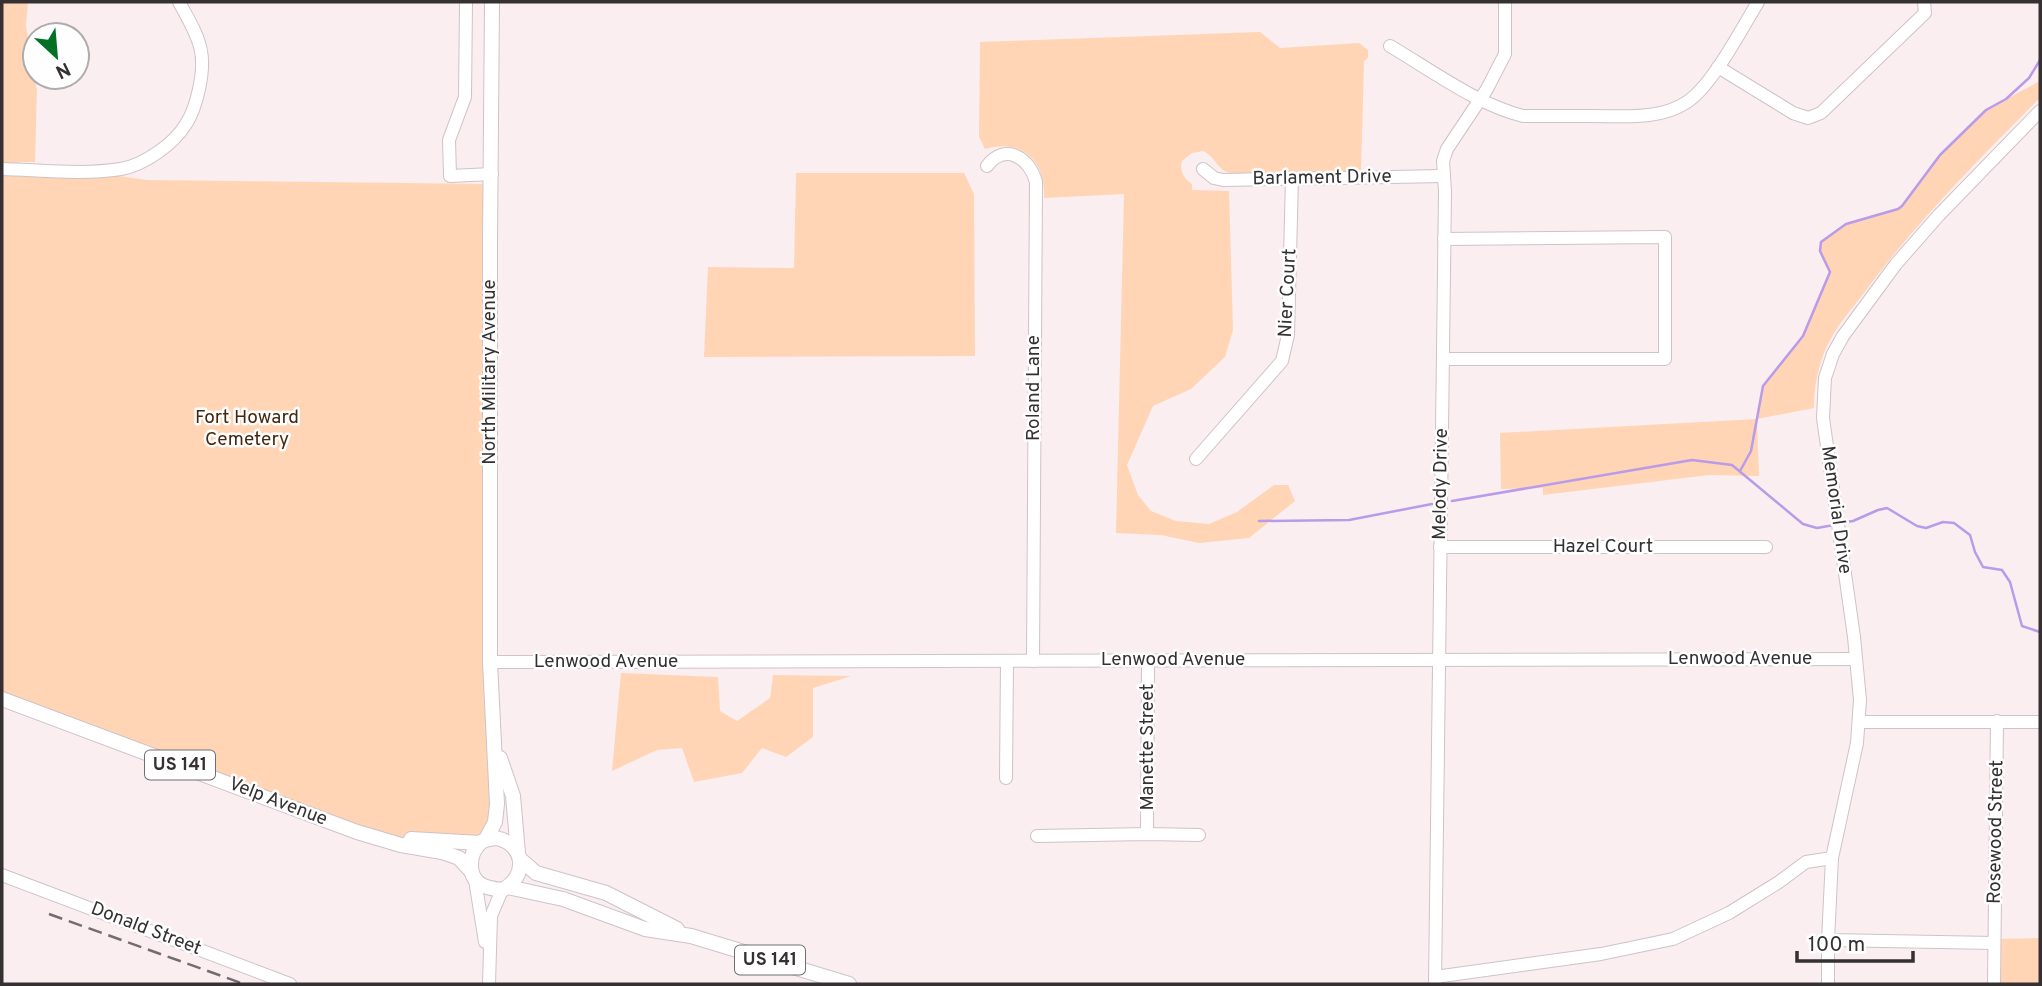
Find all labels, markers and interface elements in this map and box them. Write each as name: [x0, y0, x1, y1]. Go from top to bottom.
north arrow: [21, 21, 91, 91]
text: N: [51, 56, 74, 83]
street label: Barlament Drive: [1252, 165, 1392, 191]
street label: Nier Court: [1274, 248, 1302, 338]
street label: North Military Avenue: [478, 279, 502, 465]
street label: Roland Lane: [1022, 335, 1046, 441]
park label: Fort Howard Cemetery: [195, 406, 299, 452]
street label: Melody Drive: [1428, 428, 1454, 540]
street label: Memorial Drive: [1815, 444, 1857, 576]
street label: Hazel Court: [1553, 535, 1653, 559]
street label: Lenwood Avenue: [1668, 647, 1812, 671]
street label: Lenwood Avenue: [1101, 648, 1245, 672]
street label: Lenwood Avenue: [534, 650, 678, 674]
street label: Manette Street: [1136, 684, 1160, 810]
road number: US 141: [145, 750, 215, 780]
street label: Rosewood Street: [1983, 760, 2009, 904]
street label: Velp Avenue: [225, 772, 331, 832]
street label: Donald Street: [87, 897, 205, 961]
scale bar: [1797, 920, 1912, 964]
text: 100 m: [1808, 932, 1865, 959]
road number: US 141: [735, 945, 805, 974]

